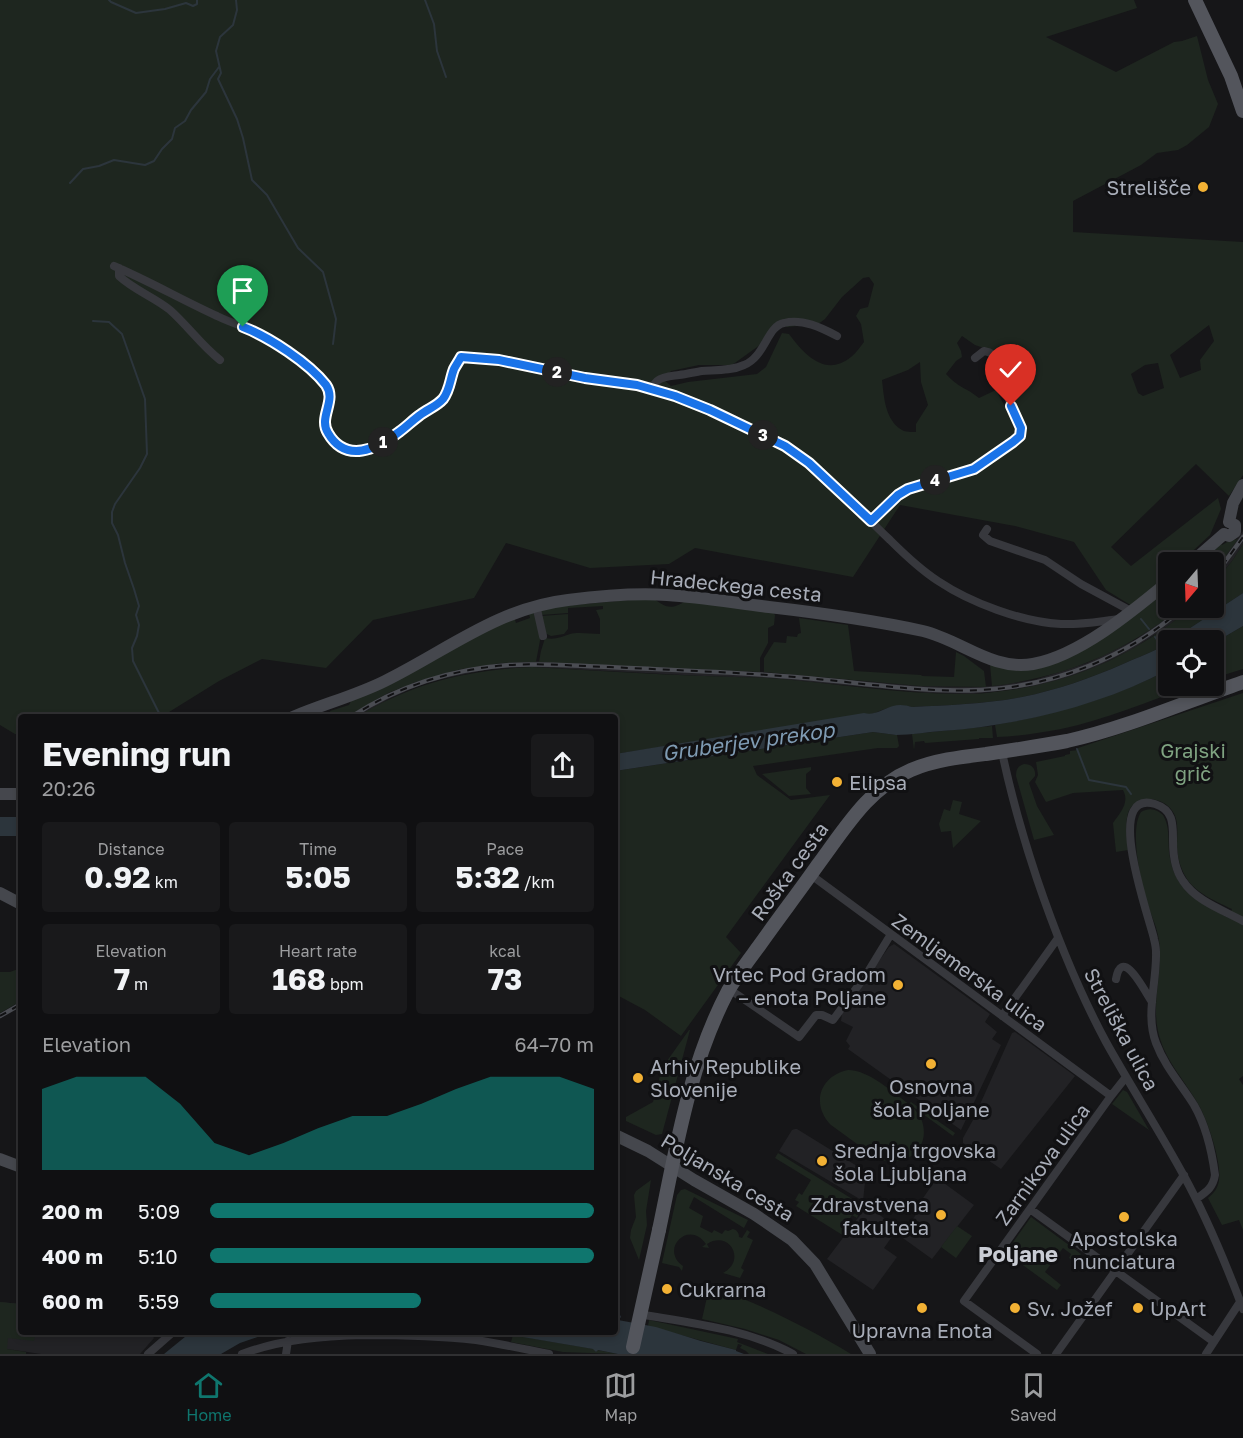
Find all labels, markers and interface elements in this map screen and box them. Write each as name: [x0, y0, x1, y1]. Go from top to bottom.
place label: Strelišče: [1107, 175, 1191, 199]
marker: Strelišče: [1196, 180, 1210, 194]
pin: [217, 265, 268, 327]
icon: arrive: [226, 274, 259, 307]
pin: [985, 344, 1036, 406]
icon: check: [994, 353, 1027, 386]
pin: 2: [542, 357, 572, 387]
text: 2: [552, 362, 562, 382]
pin: 3: [748, 420, 778, 450]
text: 3: [758, 425, 768, 445]
pin: 1: [368, 427, 398, 457]
text: 1: [379, 432, 387, 452]
pin: 4: [920, 465, 950, 495]
text: 4: [930, 470, 940, 490]
north arrow: [1158, 552, 1224, 618]
map controls: [1158, 552, 1224, 696]
street label: Hradeckega cesta: [649, 564, 823, 606]
button: locate: [1158, 630, 1224, 696]
water label: Gruberjev prekop: [660, 716, 838, 766]
text: Evening run: [42, 734, 231, 773]
button: share: [531, 734, 594, 797]
park label: Grajski grič: [1160, 738, 1226, 785]
place label: Elipsa: [849, 770, 907, 794]
marker: Elipsa: [830, 775, 844, 789]
text: 20:26: [42, 776, 96, 800]
street label: Roška cesta: [745, 817, 833, 925]
text: Distance: [97, 839, 165, 859]
text: Time: [299, 839, 337, 859]
text: Pace: [486, 839, 524, 859]
text: 0.92: [84, 859, 151, 895]
text: 5:05: [285, 859, 351, 895]
text: 5:32: [455, 859, 520, 895]
text: km: [151, 872, 178, 892]
text: /km: [520, 872, 555, 892]
street label: Zemljemerska ulica: [888, 908, 1052, 1036]
text: Elevation: [95, 941, 167, 961]
text: Heart rate: [279, 941, 357, 961]
text: kcal: [489, 941, 521, 961]
text: 7: [114, 961, 130, 997]
text: 168: [272, 961, 326, 997]
text: 73: [488, 961, 522, 997]
place label: Vrtec Pod Gradom – enota Poljane: [713, 962, 886, 1009]
street label: Streliška ulica: [1080, 964, 1164, 1094]
text: m: [130, 974, 148, 994]
text: bpm: [326, 974, 364, 994]
marker: Vrtec Pod Gradom – enota Poljane: [891, 978, 905, 992]
text: Elevation: [42, 1032, 131, 1056]
text: 64–70 m: [515, 1032, 594, 1056]
place label: Arhiv Republike Slovenije: [650, 1054, 801, 1101]
marker: Osnovna šola Poljane: [924, 1057, 938, 1071]
marker: Arhiv Republike Slovenije: [631, 1071, 645, 1085]
place label: Osnovna šola Poljane: [872, 1074, 990, 1121]
street label: Zarnikova ulica: [990, 1099, 1094, 1229]
street label: Poljanska cesta: [657, 1128, 799, 1226]
place label: Srednja trgovska šola Ljubljana: [834, 1138, 996, 1185]
marker: Srednja trgovska šola Ljubljana: [815, 1154, 829, 1168]
place label: Zdravstvena fakulteta: [810, 1192, 929, 1239]
text: 200 m: [42, 1199, 103, 1223]
text: 5:09: [138, 1199, 180, 1223]
marker: Zdravstvena fakulteta: [934, 1208, 948, 1222]
marker: Apostolska nunciatura: [1117, 1210, 1131, 1224]
place label: Apostolska nunciatura: [1070, 1226, 1178, 1273]
district label: Poljane: [978, 1240, 1058, 1267]
text: 400 m: [42, 1244, 103, 1268]
text: 5:10: [138, 1244, 178, 1268]
place label: Cukrarna: [679, 1277, 766, 1301]
marker: Cukrarna: [660, 1282, 674, 1296]
text: 600 m: [42, 1289, 103, 1313]
text: 5:59: [138, 1289, 179, 1313]
place label: Sv. Jožef: [1027, 1296, 1113, 1320]
place label: UpArt: [1150, 1296, 1207, 1320]
marker: Upravna Enota: [915, 1301, 929, 1315]
marker: Sv. Jožef: [1008, 1301, 1022, 1315]
marker: UpArt: [1131, 1301, 1145, 1315]
place label: Upravna Enota: [852, 1318, 993, 1342]
tab: Home: [186, 1369, 232, 1425]
tab: Map: [604, 1369, 637, 1425]
tab: Saved: [1010, 1369, 1057, 1425]

